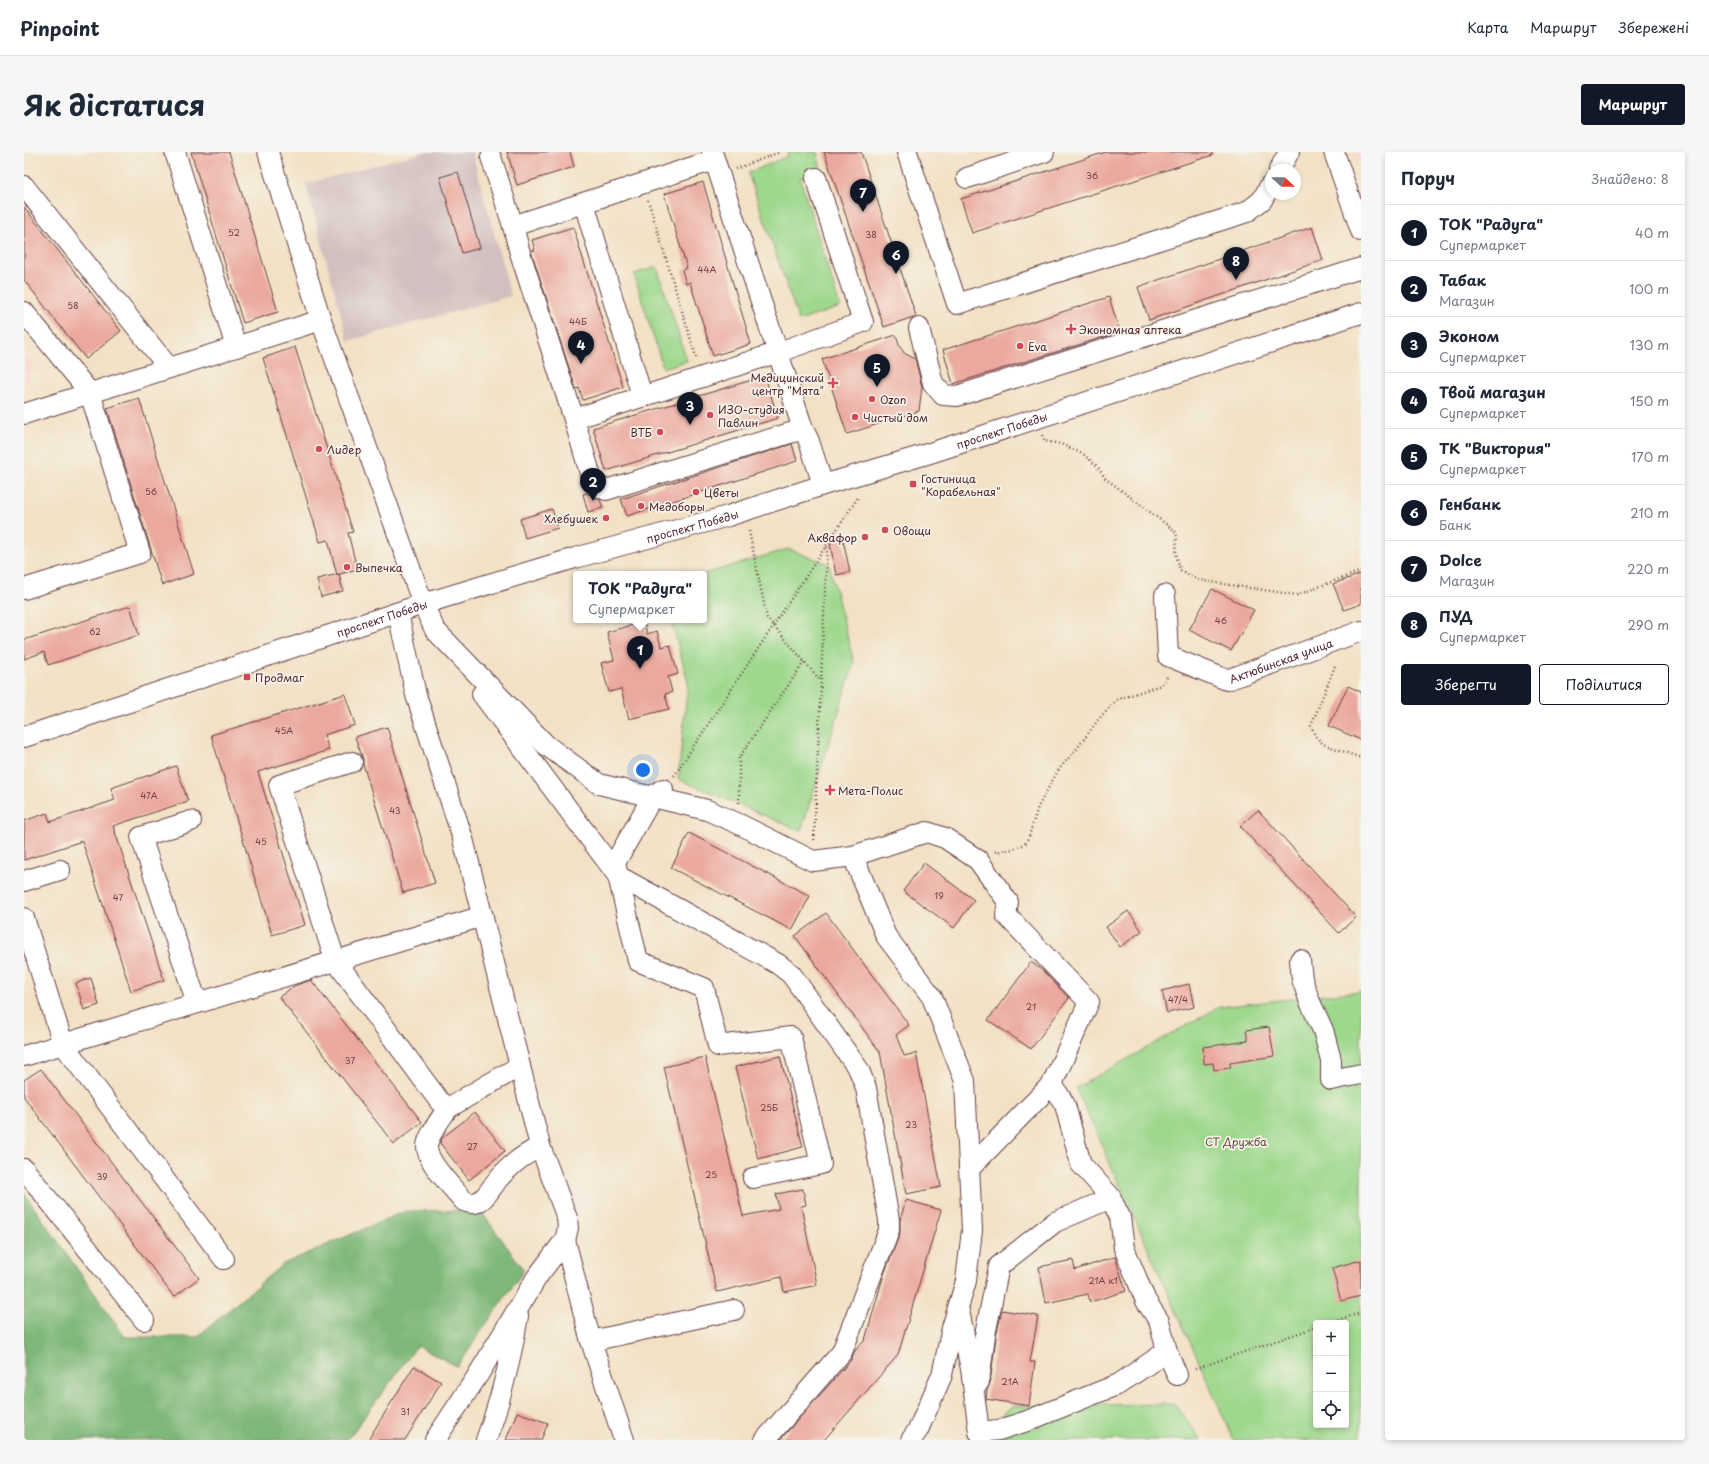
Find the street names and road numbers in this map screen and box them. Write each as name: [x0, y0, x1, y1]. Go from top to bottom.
street label: проспект Победы: [954, 407, 1049, 452]
street label: проспект Победы: [644, 505, 741, 547]
street label: проспект Победы: [334, 595, 429, 641]
street label: Актюбинская улица: [1227, 634, 1335, 687]

